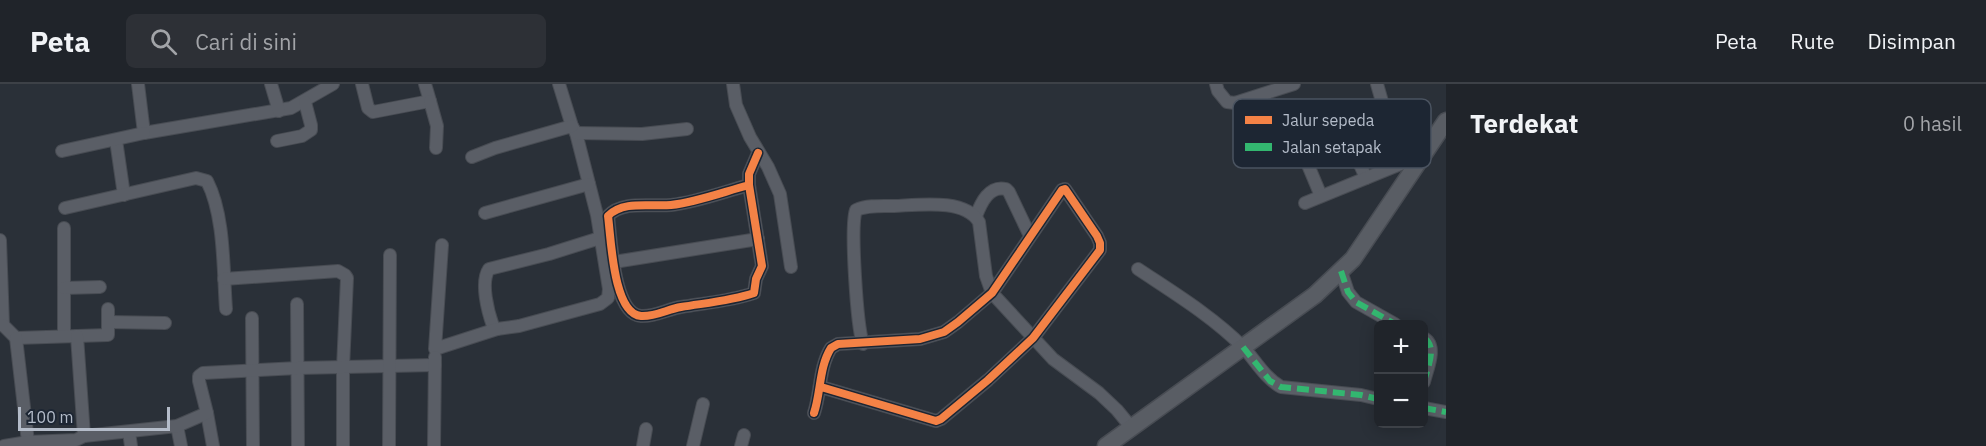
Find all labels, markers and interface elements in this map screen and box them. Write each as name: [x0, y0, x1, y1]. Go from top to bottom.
search box: [126, 14, 546, 68]
text: Peta: [30, 23, 90, 60]
icon: search: [147, 25, 180, 58]
text: Cari di sini: [195, 27, 297, 56]
text: Peta: [1715, 27, 1757, 55]
text: Rute: [1790, 27, 1835, 55]
text: Disimpan: [1868, 27, 1956, 55]
legend: [1233, 99, 1431, 168]
text: Terdekat: [1470, 106, 1579, 140]
text: Jalur sepeda: [1282, 110, 1375, 130]
text: 0 hasil: [1903, 110, 1962, 137]
text: Jalan setapak: [1282, 137, 1382, 157]
map controls: [1374, 320, 1428, 428]
button: +: [1374, 320, 1428, 374]
button: −: [1374, 374, 1428, 428]
scale bar: [18, 404, 170, 432]
text: 100 m: [27, 407, 74, 427]

